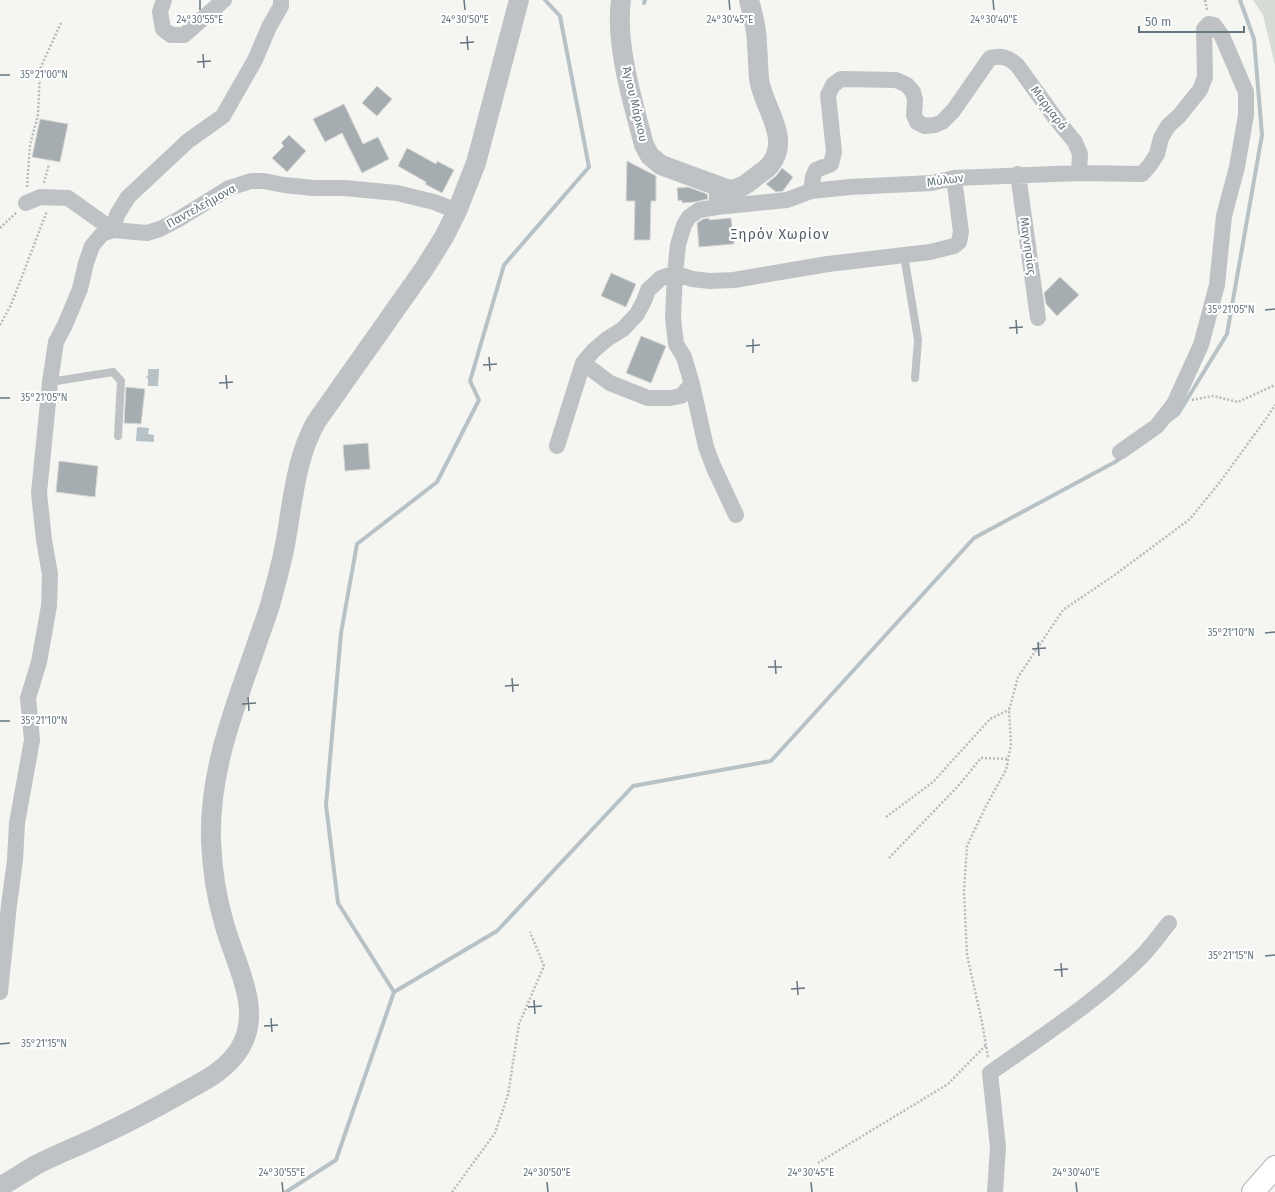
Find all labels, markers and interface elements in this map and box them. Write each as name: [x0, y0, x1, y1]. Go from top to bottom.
scale bar: [1139, 8, 1244, 34]
text: 24°30'55"E: [177, 14, 223, 26]
text: 24°30'50"E: [441, 14, 489, 26]
text: 24°30'45"E: [707, 14, 753, 26]
text: 24°30'40"E: [970, 14, 1018, 26]
text: 50 m: [1145, 15, 1171, 29]
street label: Άγιου Μάρκου: [620, 65, 651, 143]
text: 35°21'00"N: [20, 69, 68, 81]
street label: Μαρμαρά: [1028, 83, 1070, 133]
street label: Μύλων: [926, 170, 965, 190]
street label: Παντελεήμονα: [164, 181, 238, 231]
street label: Μαγνησίας: [1017, 216, 1039, 276]
district label: Ξηρόν Χωρίον: [730, 226, 830, 243]
text: 35°21'05"N: [1207, 304, 1255, 316]
text: 35°21'05"N: [20, 392, 68, 404]
text: 35°21'10"N: [1208, 627, 1254, 639]
text: 35°21'10"N: [21, 715, 67, 727]
text: 35°21'15"N: [1208, 950, 1254, 962]
text: 35°21'15"N: [21, 1038, 67, 1050]
text: 24°30'55"E: [259, 1167, 305, 1179]
text: 24°30'50"E: [523, 1167, 571, 1179]
text: 24°30'45"E: [788, 1167, 834, 1179]
text: 24°30'40"E: [1052, 1167, 1100, 1179]

